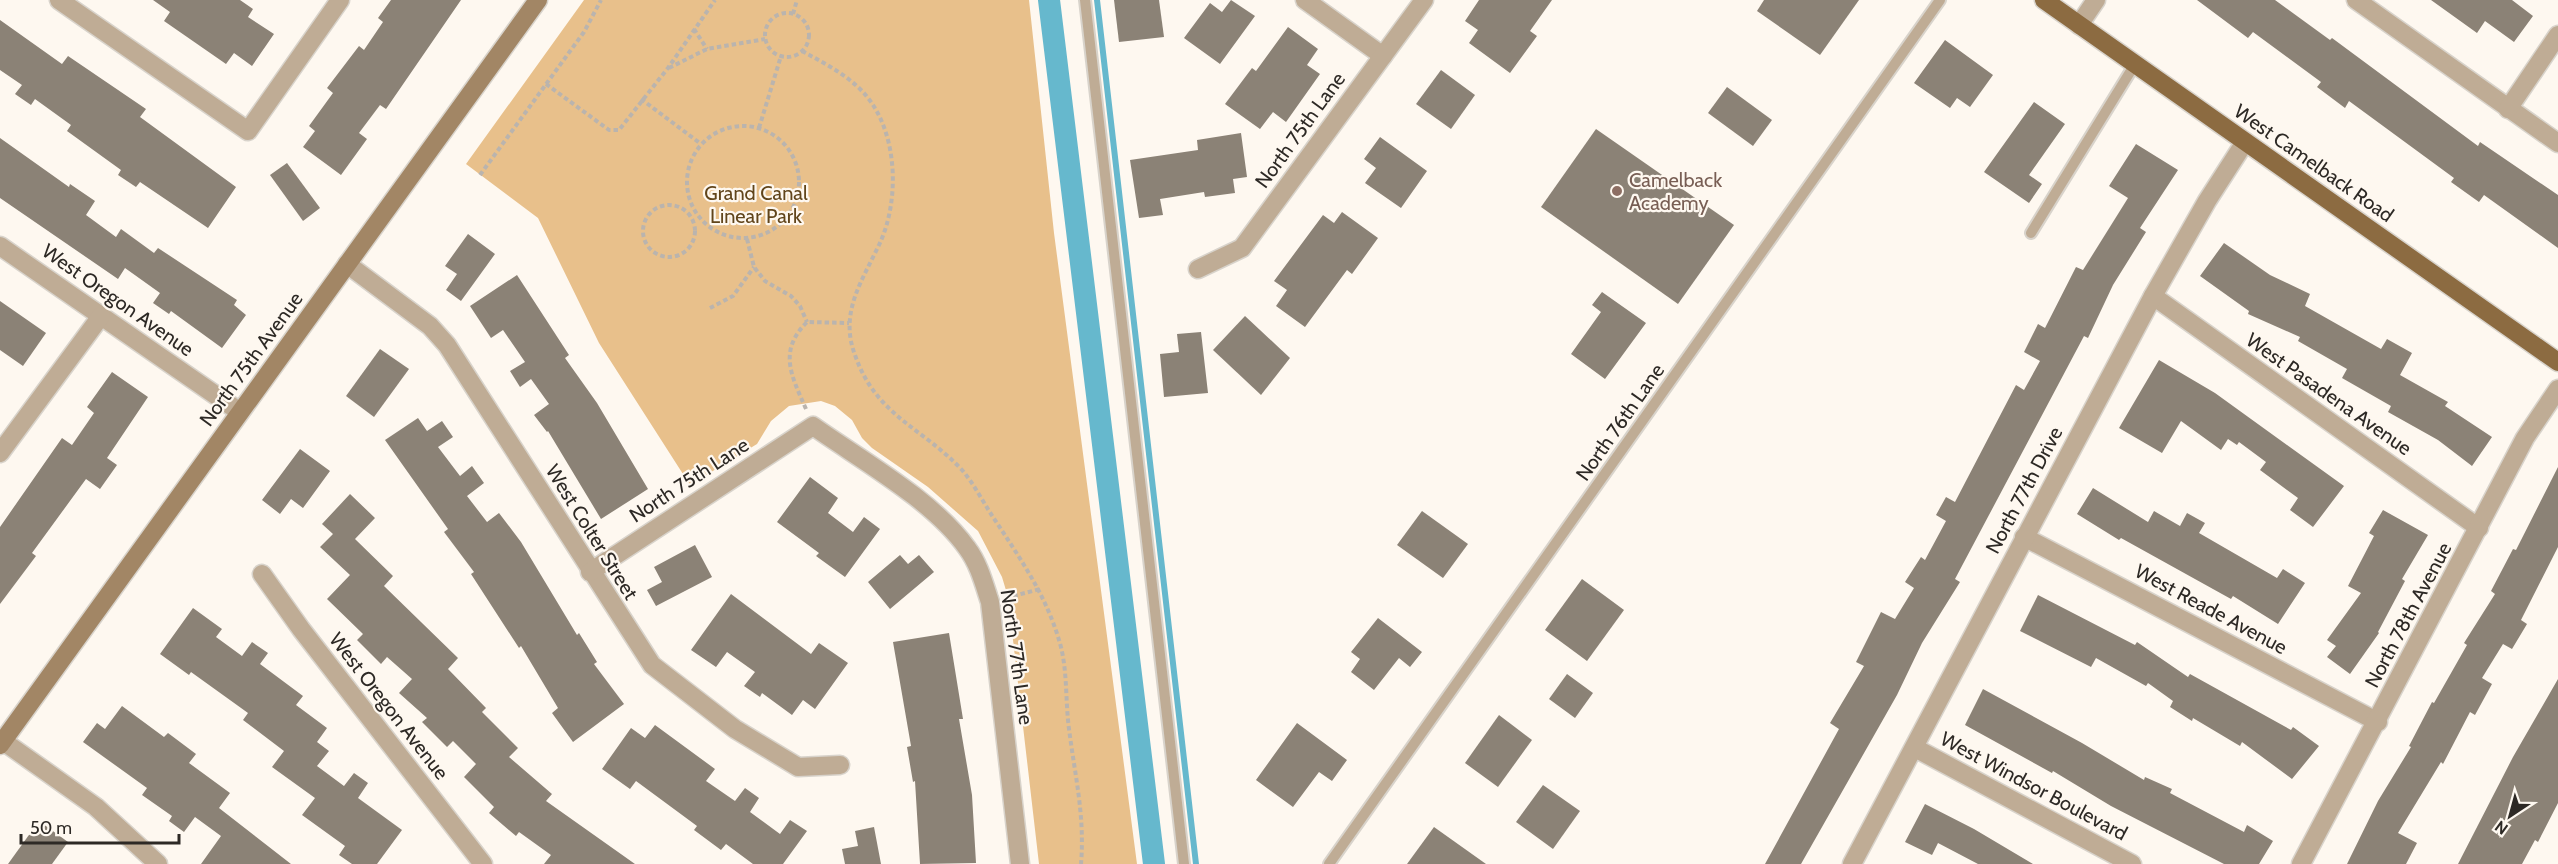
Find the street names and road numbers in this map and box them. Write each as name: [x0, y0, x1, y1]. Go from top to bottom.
street label: North 75th Lane: [1250, 67, 1350, 193]
street label: West Camelback Road: [2230, 99, 2398, 227]
street label: West Oregon Avenue: [38, 239, 198, 361]
street label: North 75th Avenue: [194, 287, 308, 431]
street label: West Pasadena Avenue: [2242, 328, 2416, 460]
street label: North 76th Lane: [1571, 359, 1669, 485]
street label: North 77th Drive: [1980, 422, 2068, 558]
street label: North 75th Lane: [625, 433, 753, 527]
street label: West Colter Street: [541, 460, 643, 604]
street label: North 78th Avenue: [2360, 538, 2456, 692]
street label: West Reade Avenue: [2131, 559, 2291, 659]
street label: North 77th Lane: [996, 588, 1038, 726]
street label: West Oregon Avenue: [324, 628, 454, 784]
street label: West Windsor Boulevard: [1937, 727, 2131, 845]

